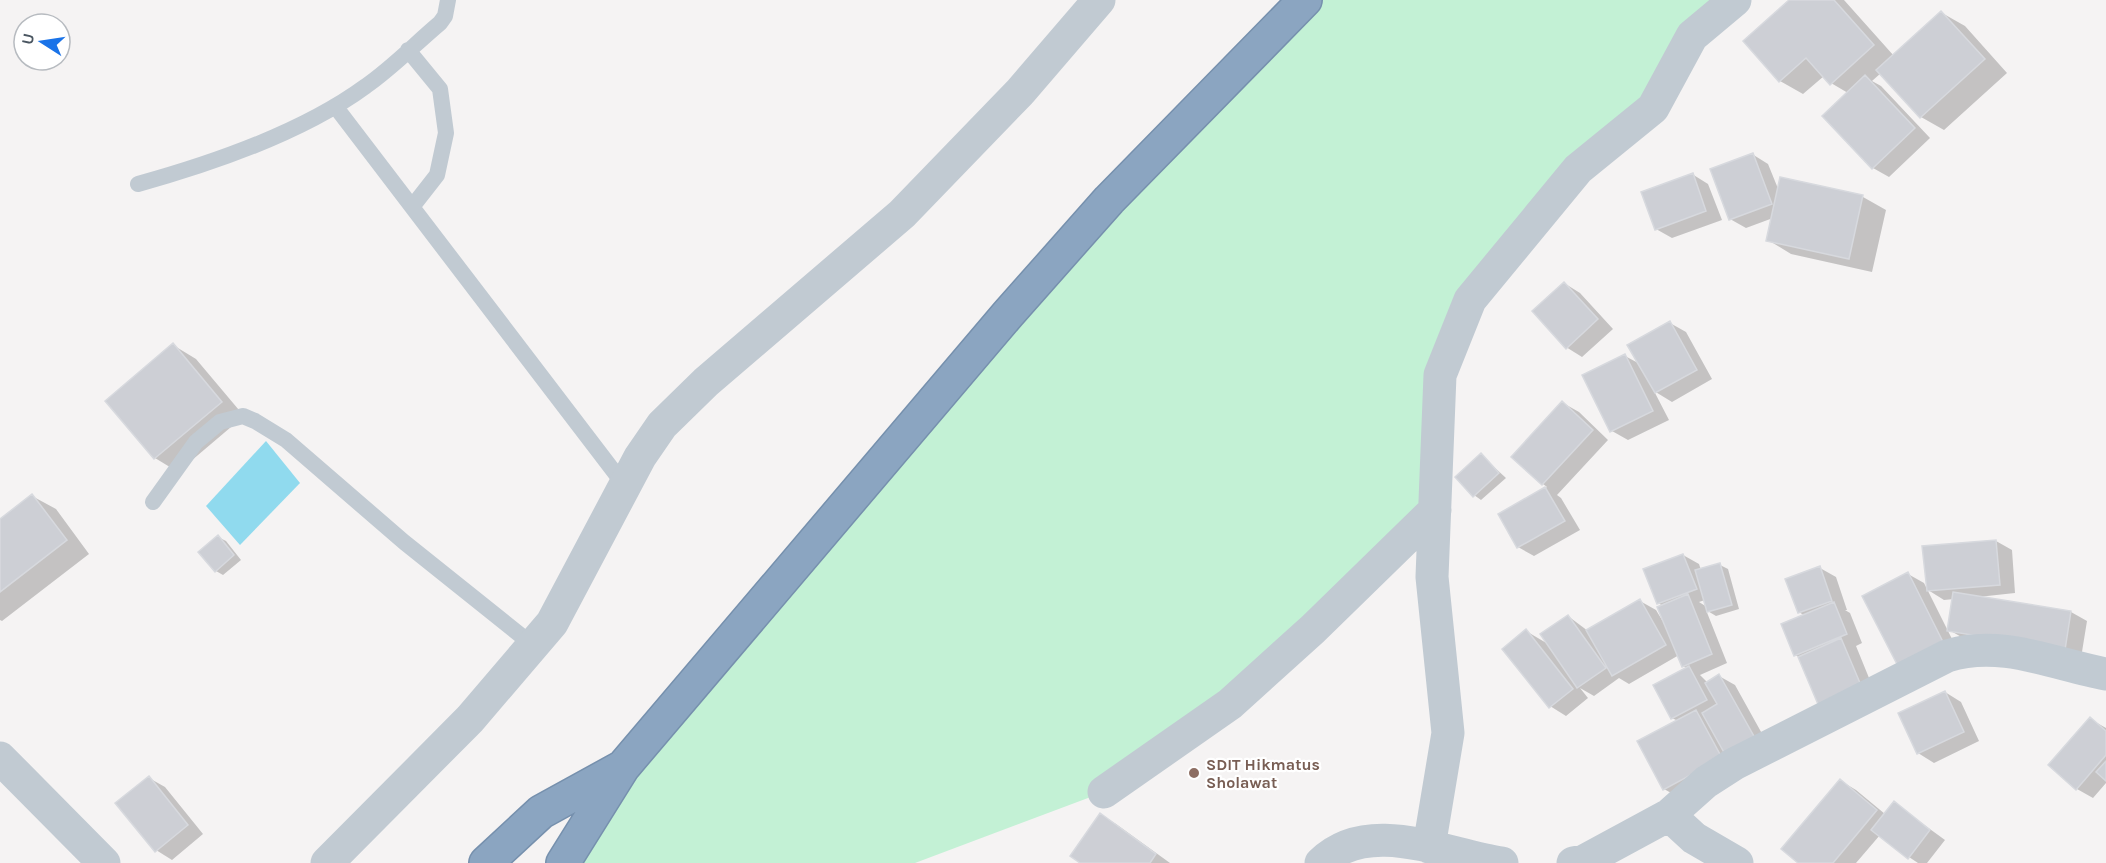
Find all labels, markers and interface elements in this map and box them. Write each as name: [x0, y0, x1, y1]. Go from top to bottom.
north arrow: [12, 12, 72, 72]
text: U: [17, 32, 38, 46]
place label: SDIT Hikmatus Sholawat: [1206, 755, 1320, 792]
marker: SDIT Hikmatus Sholawat: [1187, 766, 1201, 780]

